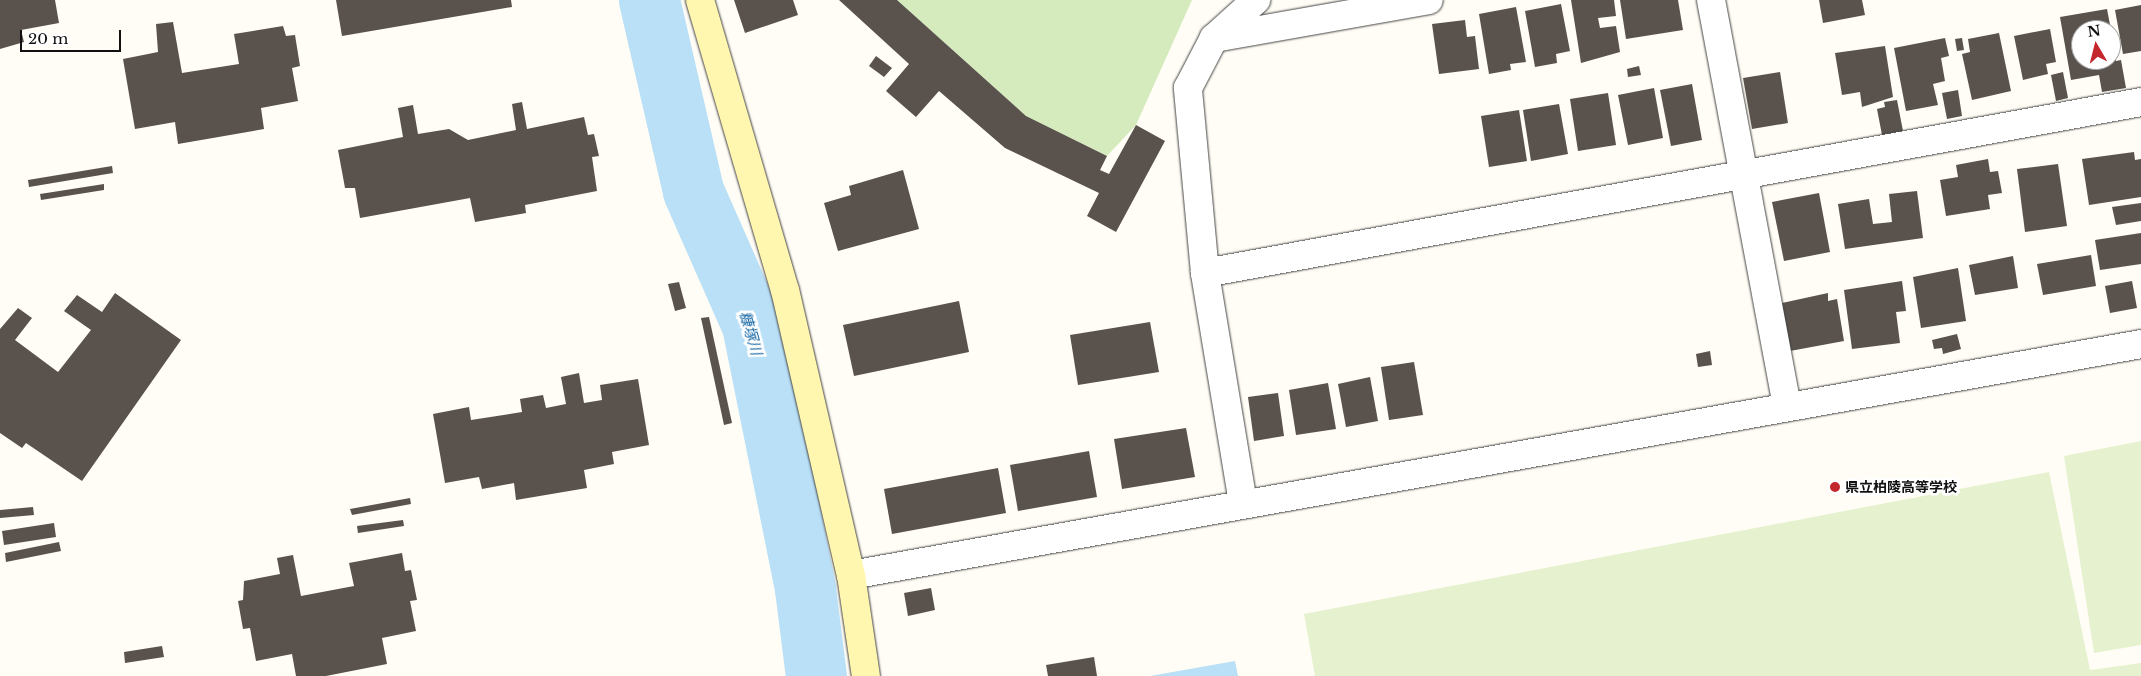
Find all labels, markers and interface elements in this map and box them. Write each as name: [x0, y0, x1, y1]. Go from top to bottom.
scale bar: [22, 20, 124, 52]
north arrow: [2071, 20, 2121, 70]
text: N: [2086, 21, 2102, 41]
text: 20 m: [28, 29, 68, 48]
water label: 糠塚川: [736, 309, 766, 357]
place label: 県立柏陵高等学校: [1845, 479, 1957, 495]
marker: 県立柏陵高等学校: [1829, 481, 1841, 493]

